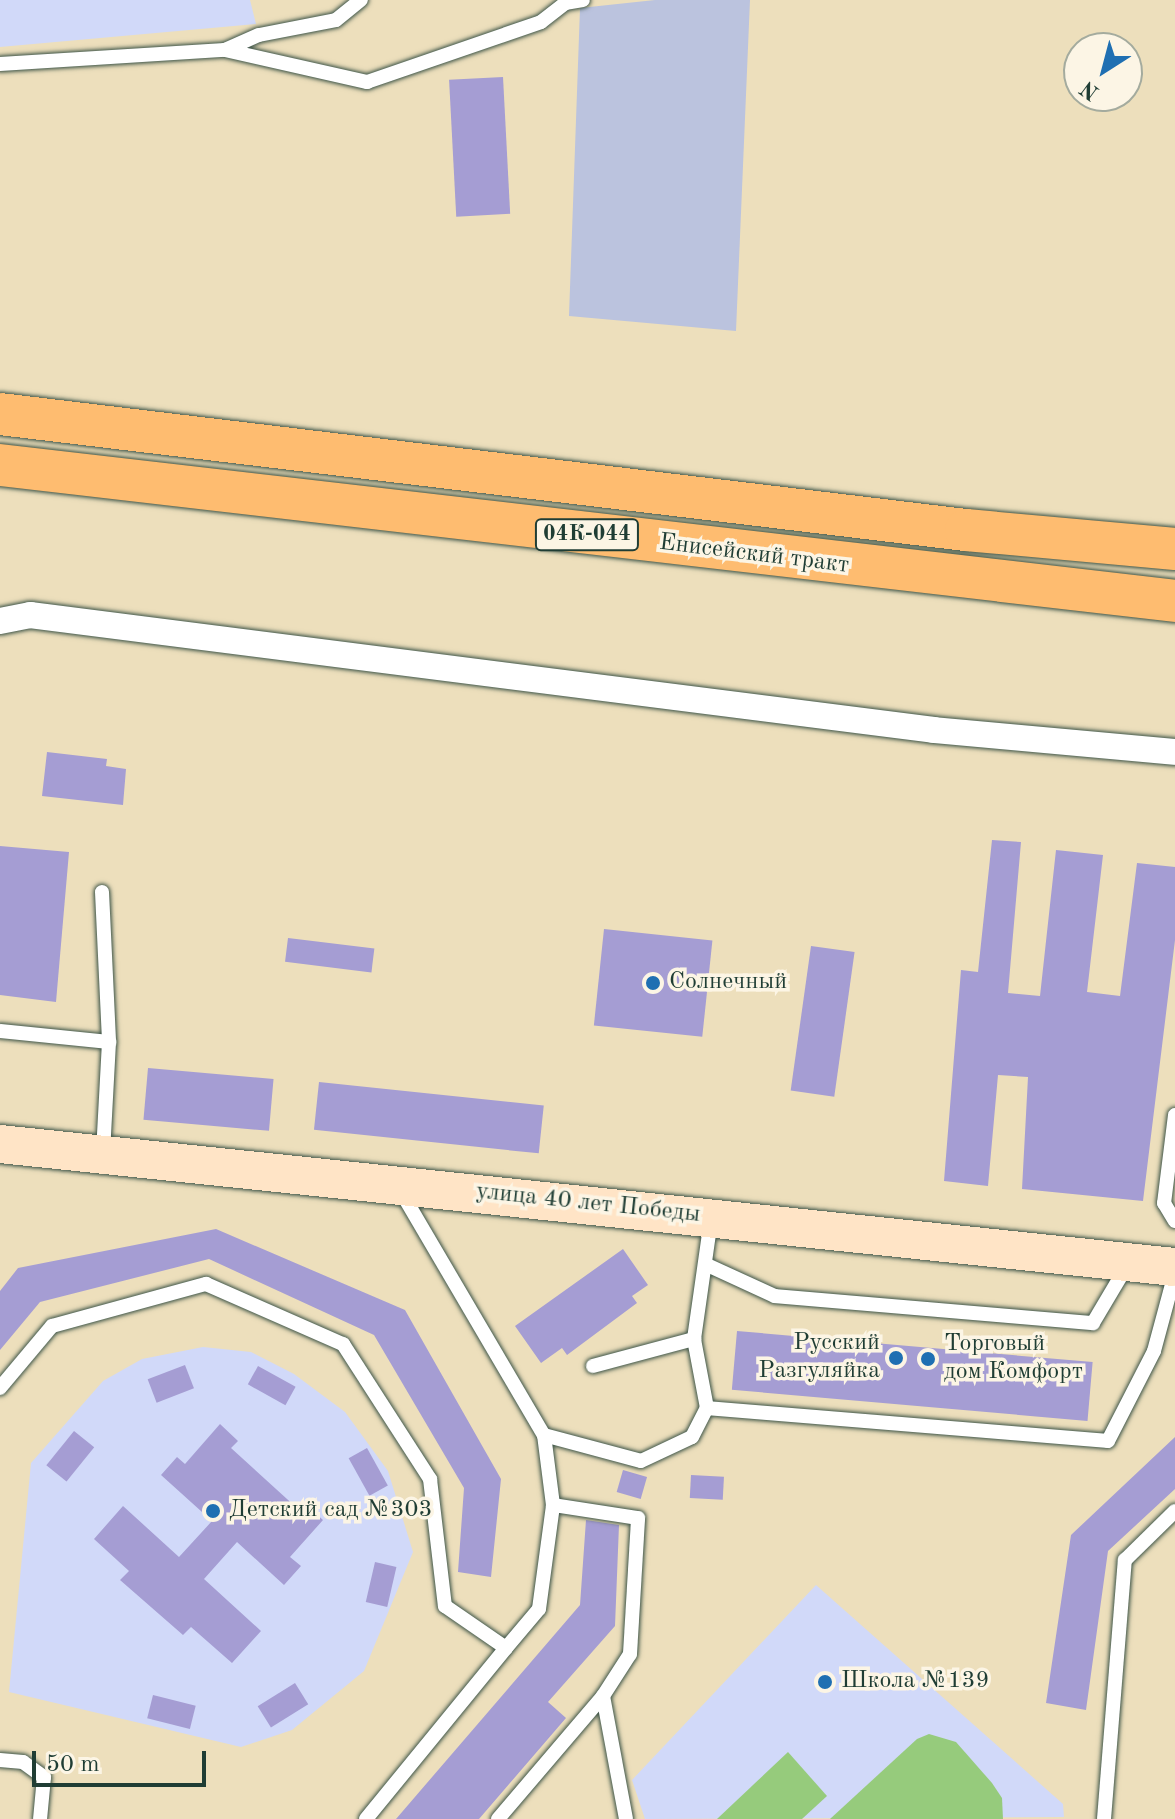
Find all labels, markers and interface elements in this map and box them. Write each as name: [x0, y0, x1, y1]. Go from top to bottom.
north arrow: [1063, 32, 1143, 112]
text: N: [1077, 76, 1103, 104]
road number: 04К-044: [533, 517, 641, 553]
street label: Енисейский тракт: [657, 529, 851, 581]
place label: Солнечный: [669, 969, 787, 997]
marker: Солнечный: [644, 974, 662, 992]
street label: улица 40 лет Победы: [475, 1178, 701, 1230]
place label: Русский Разгуляйка: [758, 1330, 880, 1386]
place label: Торговый дом Комфорт: [944, 1331, 1083, 1387]
marker: Русский Разгуляйка: [887, 1349, 905, 1367]
marker: Торговый дом Комфорт: [919, 1350, 937, 1368]
place label: Детский сад №303: [229, 1497, 432, 1525]
marker: Детский сад №303: [204, 1502, 222, 1520]
place label: Школа №139: [841, 1668, 989, 1696]
marker: Школа №139: [816, 1673, 834, 1691]
scale bar: [36, 1735, 210, 1785]
text: 50 m: [46, 1753, 100, 1777]

